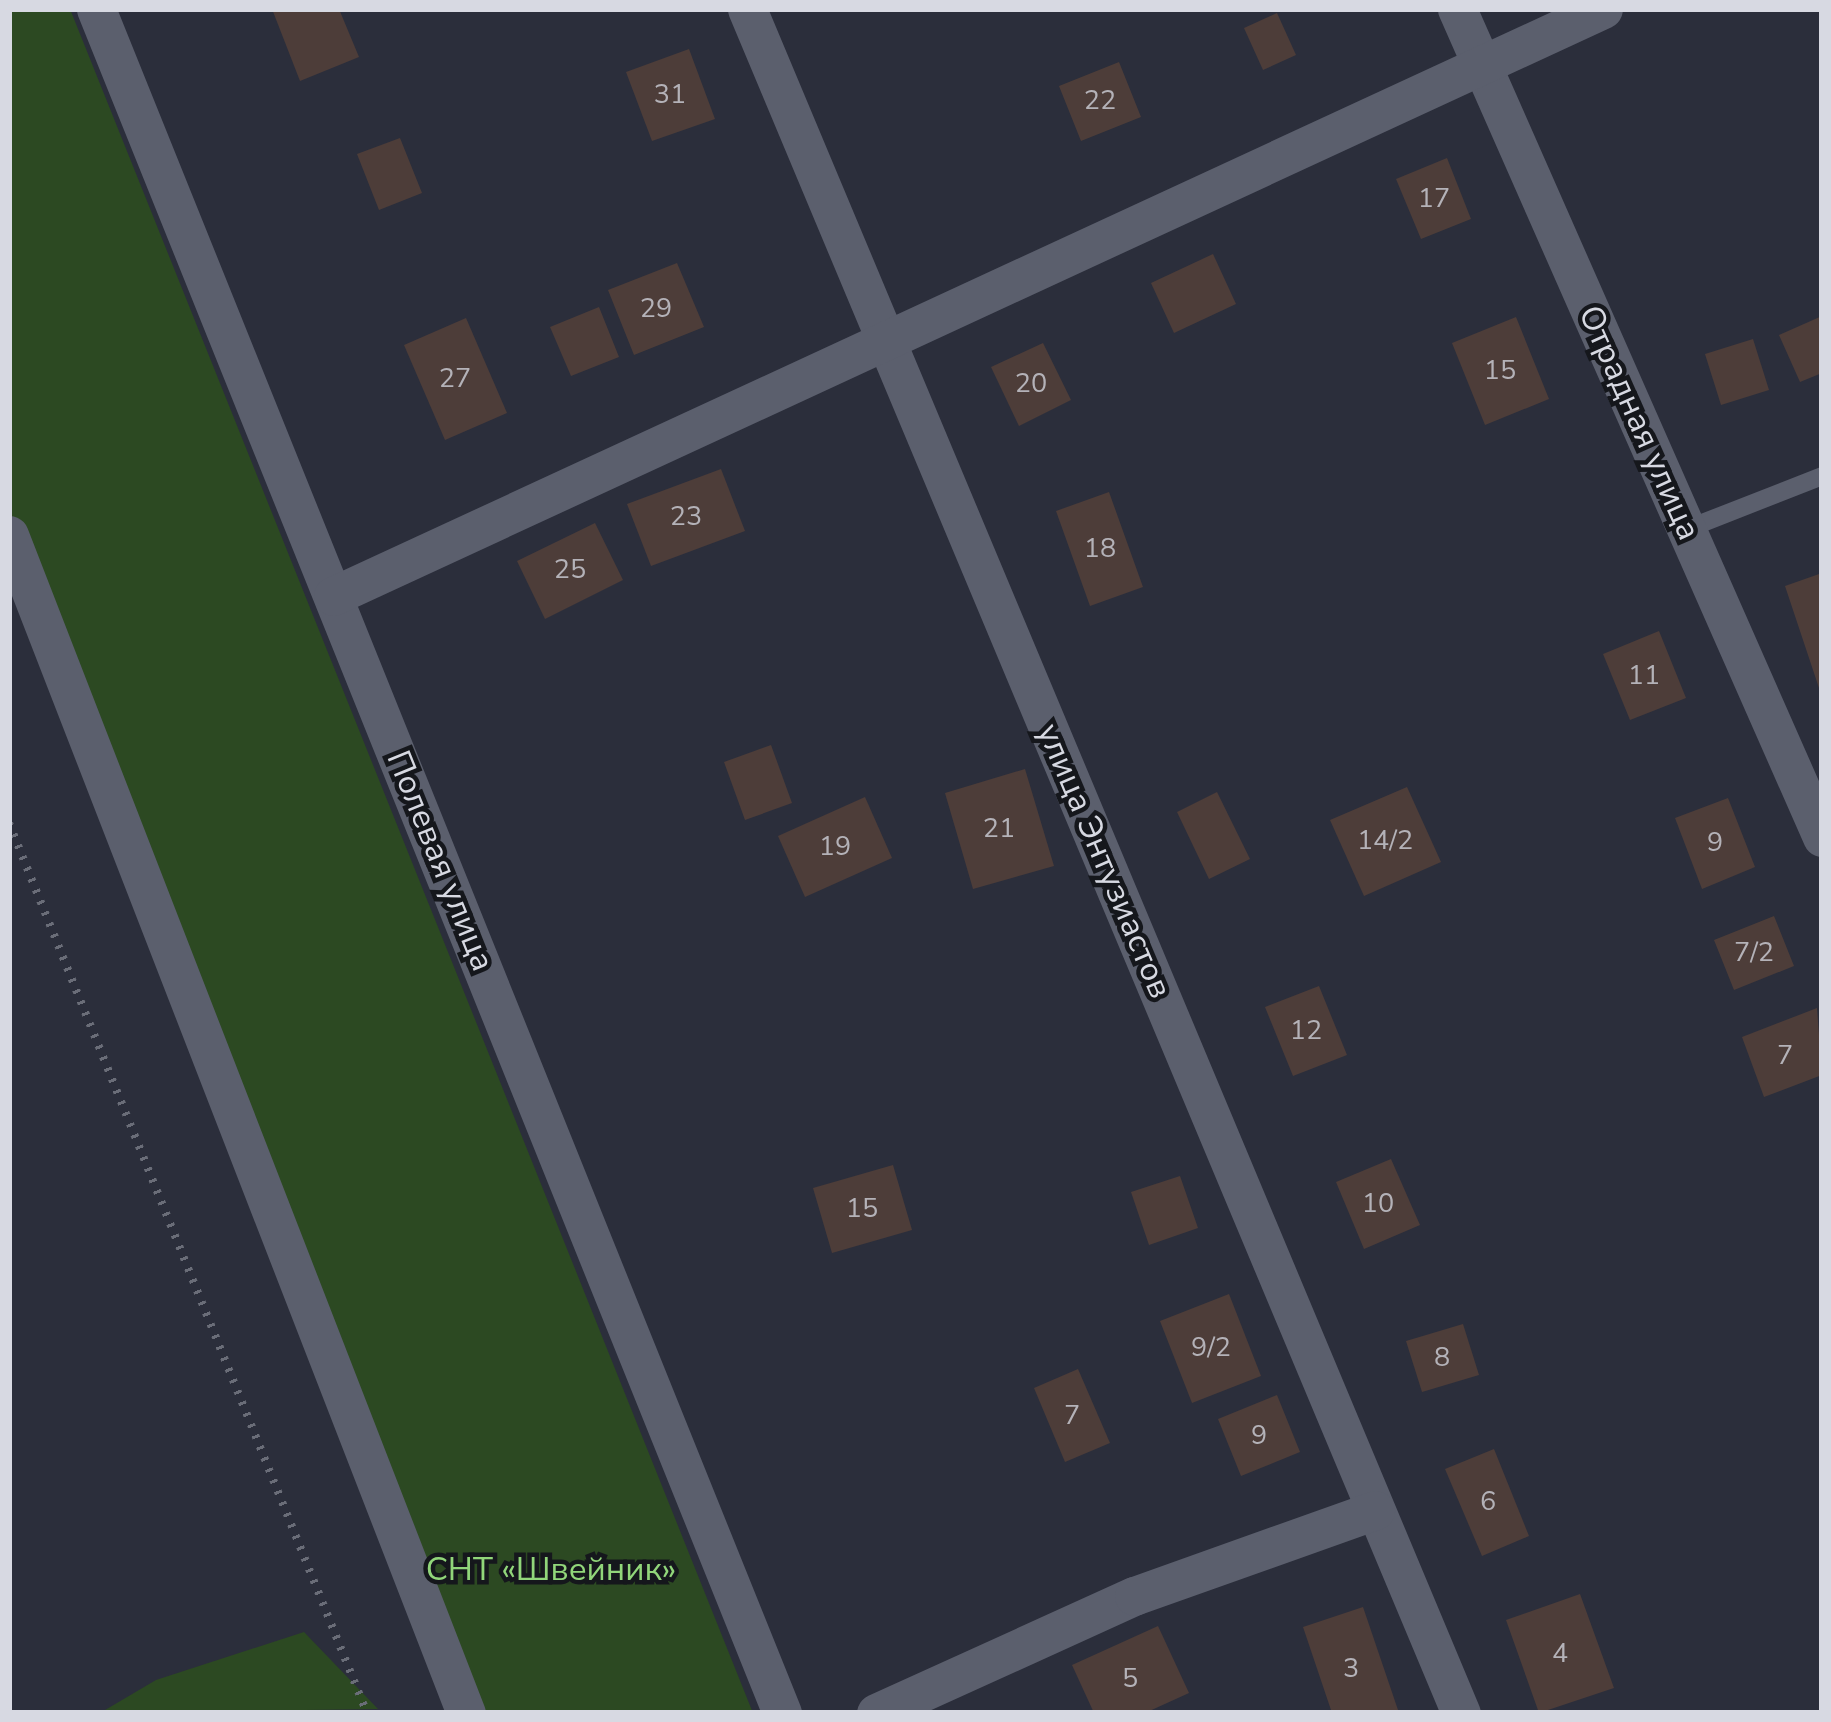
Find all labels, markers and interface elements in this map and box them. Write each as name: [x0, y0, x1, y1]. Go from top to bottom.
house number: 31: [654, 79, 686, 111]
house number: 22: [1084, 85, 1116, 117]
house number: 17: [1418, 183, 1450, 215]
house number: 29: [640, 293, 672, 325]
street label: Отрадная улица: [1570, 300, 1708, 546]
house number: 15: [1484, 355, 1516, 387]
house number: 27: [439, 363, 471, 395]
house number: 20: [1015, 368, 1047, 400]
house number: 23: [670, 501, 702, 533]
house number: 18: [1084, 533, 1116, 565]
house number: 25: [554, 554, 586, 586]
house number: 11: [1628, 660, 1660, 692]
street label: улица Энтузиастов: [1028, 718, 1180, 1004]
street label: Полевая улица: [378, 745, 502, 977]
house number: 21: [983, 813, 1015, 845]
house number: 14/2: [1357, 825, 1413, 857]
house number: 9: [1707, 827, 1723, 859]
house number: 19: [819, 831, 851, 863]
house number: 7/2: [1734, 937, 1774, 969]
house number: 12: [1290, 1015, 1322, 1047]
house number: 7: [1777, 1040, 1793, 1072]
house number: 10: [1362, 1188, 1394, 1220]
house number: 15: [846, 1193, 878, 1225]
house number: 9/2: [1191, 1332, 1231, 1364]
house number: 8: [1434, 1342, 1450, 1374]
house number: 7: [1064, 1400, 1080, 1432]
house number: 9: [1251, 1420, 1267, 1452]
house number: 6: [1480, 1486, 1496, 1518]
park label: СНТ «Швейник»: [426, 1550, 676, 1590]
house number: 4: [1552, 1638, 1568, 1670]
house number: 3: [1343, 1653, 1359, 1685]
house number: 5: [1122, 1663, 1138, 1695]

